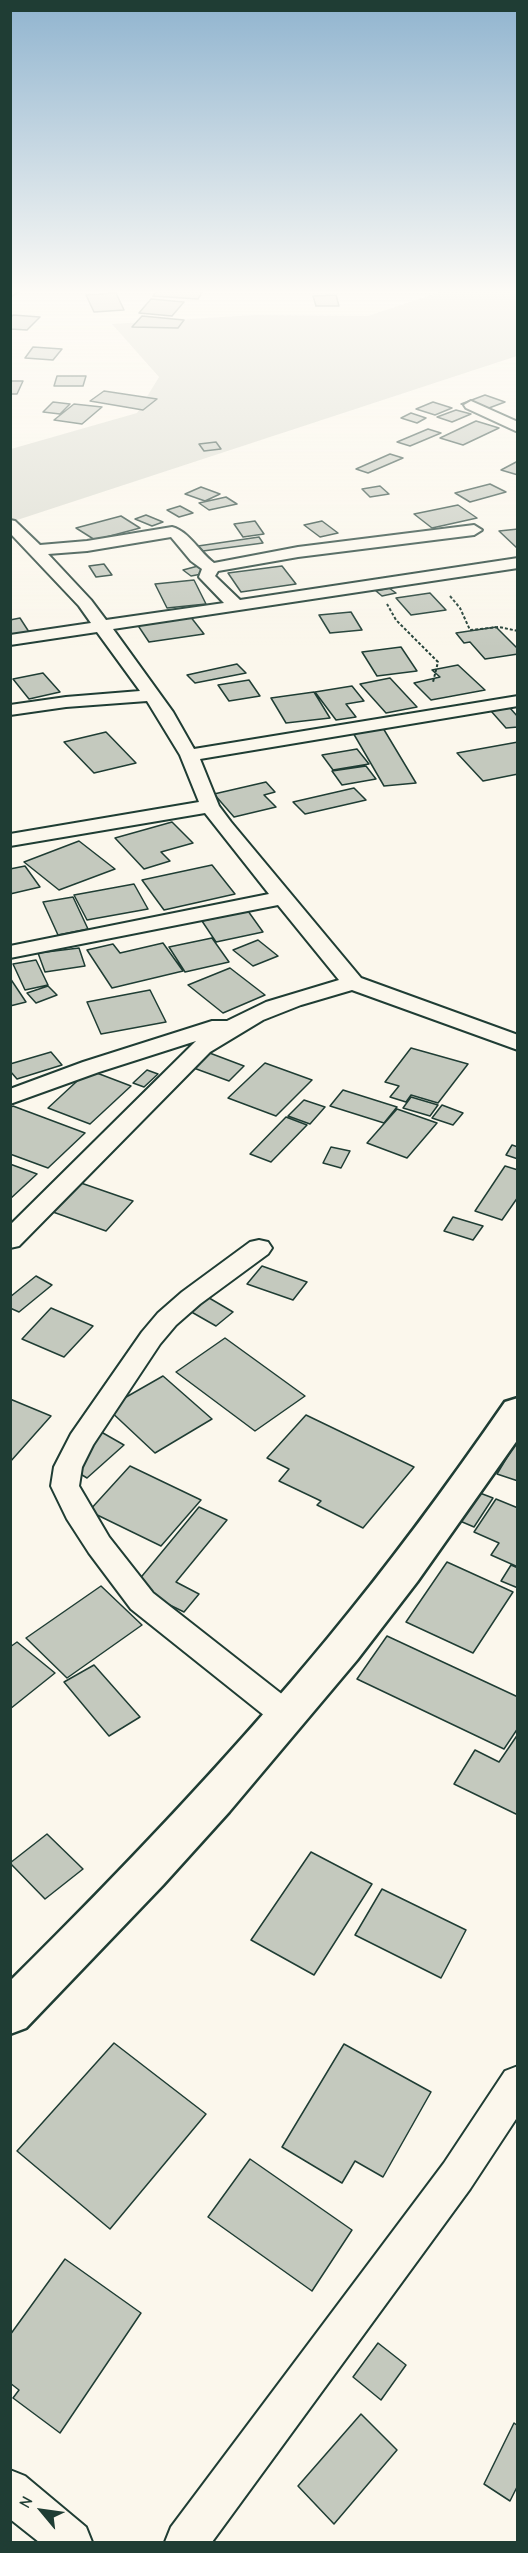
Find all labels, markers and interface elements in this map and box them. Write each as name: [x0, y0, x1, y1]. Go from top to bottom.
north arrow: [12, 2481, 72, 2541]
text: N: [16, 2493, 37, 2511]

